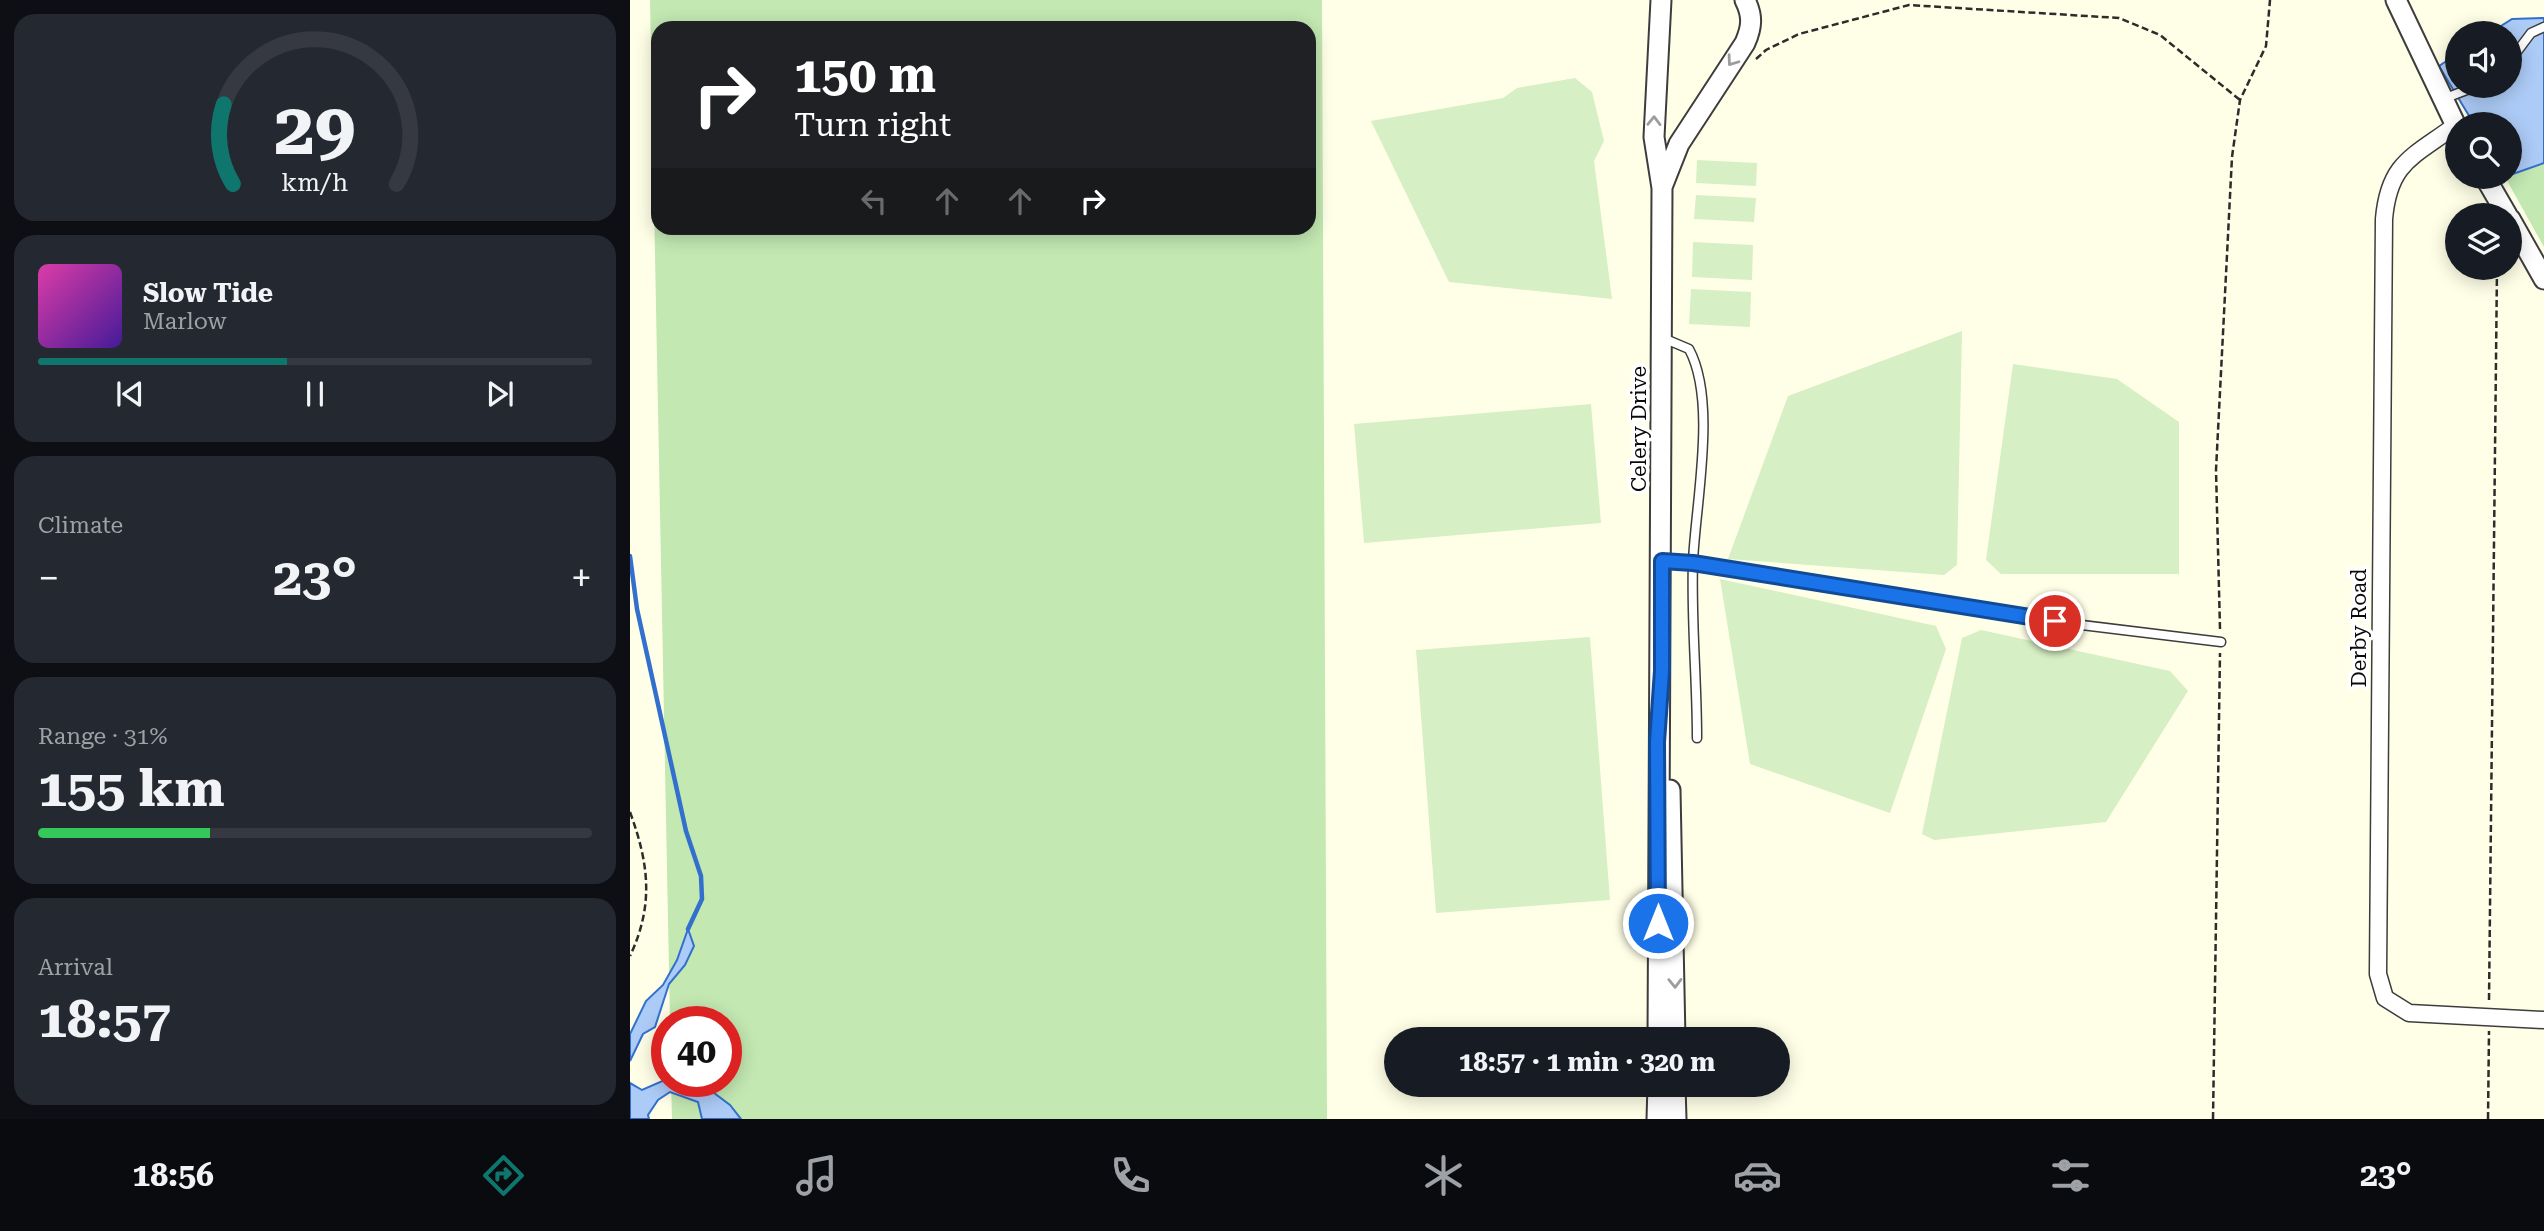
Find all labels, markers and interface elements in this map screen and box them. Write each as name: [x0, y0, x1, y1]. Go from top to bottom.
map controls: [2445, 21, 2522, 280]
button: sound: [2445, 21, 2522, 98]
text: 150 m: [794, 47, 936, 104]
icon: right: [679, 49, 770, 140]
one-way arrow: [1728, 53, 1740, 66]
text: 29: [274, 87, 356, 172]
text: Turn right: [794, 106, 951, 144]
button: search: [2445, 112, 2522, 189]
one-way arrow: [1647, 115, 1662, 126]
text: km/h: [282, 167, 348, 196]
icon: left: [855, 182, 893, 220]
icon: ahead: [928, 182, 966, 220]
icon: ahead: [1001, 182, 1039, 220]
icon: right: [1074, 182, 1112, 220]
button: layers: [2445, 203, 2522, 280]
text: Slow Tide: [143, 278, 273, 308]
text: Marlow: [143, 308, 226, 335]
street label: Celery Drive: [1627, 366, 1651, 492]
icon: previous: [111, 375, 149, 413]
icon: pause: [296, 375, 334, 413]
icon: next: [481, 375, 519, 413]
text: Climate: [38, 512, 123, 539]
text: 23°: [273, 547, 357, 608]
text: −: [38, 556, 59, 600]
text: +: [571, 556, 592, 600]
street label: Derby Road: [2347, 568, 2371, 687]
pin: [2025, 591, 2085, 651]
icon: arrive: [2036, 602, 2074, 640]
text: Range · 31%: [38, 723, 167, 750]
text: 155 km: [38, 758, 225, 819]
position arrow: [1621, 886, 1695, 960]
text: Arrival: [38, 954, 113, 981]
one-way arrow: [1667, 979, 1683, 989]
text: 18:57: [38, 989, 171, 1050]
speed limit sign: 40: [651, 1006, 742, 1097]
text: 18:57 · 1 min · 320 m: [1459, 1047, 1715, 1077]
icon: directions: [479, 1151, 528, 1200]
icon: music: [792, 1151, 841, 1200]
icon: phone: [1106, 1151, 1155, 1200]
icon: climate: [1419, 1151, 1468, 1200]
icon: car: [1733, 1151, 1782, 1200]
icon: filters: [2046, 1151, 2095, 1200]
text: 18:56: [132, 1156, 214, 1194]
text: 23°: [2360, 1156, 2412, 1194]

